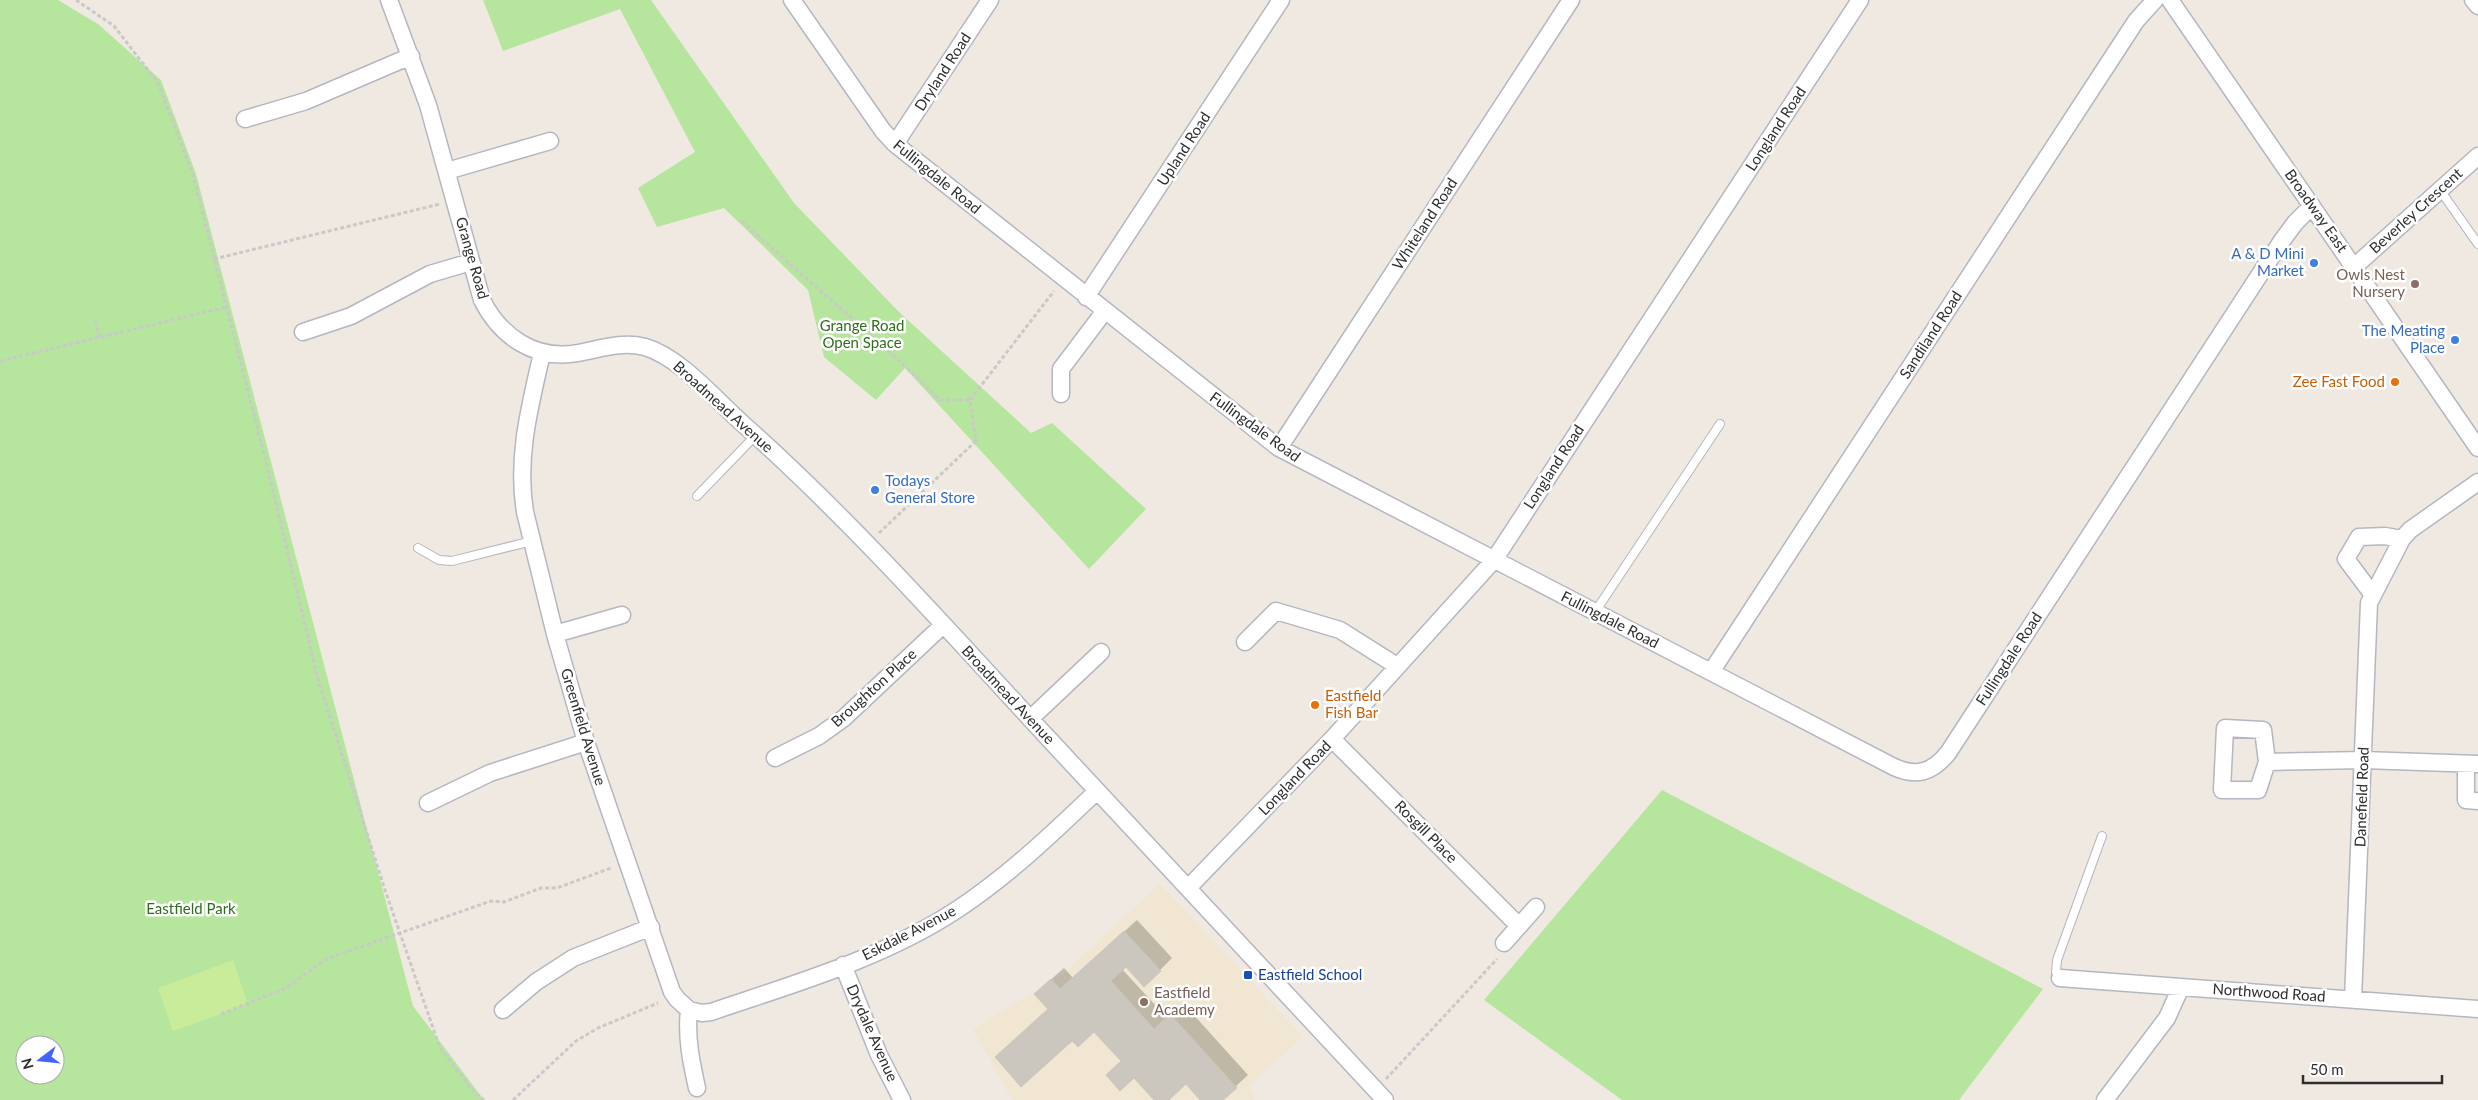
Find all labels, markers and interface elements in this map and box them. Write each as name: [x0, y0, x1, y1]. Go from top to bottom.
street label: Dryland Road: [910, 29, 974, 114]
street label: Longland Road: [1741, 83, 1809, 174]
street label: Upland Road: [1153, 108, 1214, 189]
street label: Fullingdale Road: [890, 135, 985, 217]
street label: Beverley Crescent: [2365, 163, 2466, 257]
street label: Broadway East: [2282, 165, 2352, 256]
street label: Whiteland Road: [1388, 174, 1460, 273]
street label: Grange Road: [453, 215, 493, 301]
place label: A & D Mini Market: [2231, 244, 2305, 279]
marker: A & D Mini Market: [2308, 257, 2320, 269]
place label: Owls Nest Nursery: [2336, 265, 2406, 300]
marker: Owls Nest Nursery: [2409, 278, 2421, 290]
street label: Sandiland Road: [1895, 287, 1965, 382]
park label: Grange Road Open Space: [820, 316, 904, 351]
place label: The Meating Place: [2362, 321, 2445, 356]
marker: The Meating Place: [2449, 334, 2461, 346]
street label: Broadmead Avenue: [670, 357, 777, 456]
place label: Zee Fast Food: [2293, 372, 2385, 390]
marker: Zee Fast Food: [2389, 376, 2401, 388]
street label: Fullingdale Road: [1207, 387, 1304, 465]
street label: Longland Road: [1519, 421, 1587, 512]
place label: Todays General Store: [885, 471, 975, 506]
marker: Todays General Store: [869, 484, 881, 496]
street label: Fullingdale Road: [1558, 587, 1662, 652]
street label: Fullingdale Road: [1971, 608, 2045, 708]
street label: Broadmead Avenue: [958, 641, 1059, 747]
street label: Broughton Place: [827, 644, 920, 730]
street label: Greenfield Avenue: [558, 666, 610, 788]
place label: Eastfield Fish Bar: [1325, 686, 1381, 721]
marker: Eastfield Fish Bar: [1309, 699, 1321, 711]
street label: Longland Road: [1254, 736, 1334, 818]
street label: Danefield Road: [2350, 746, 2372, 847]
street label: Rosgill Place: [1392, 796, 1462, 866]
park label: Eastfield Park: [146, 899, 236, 917]
street label: Eskdale Avenue: [859, 901, 958, 963]
place label: Eastfield School: [1258, 965, 1362, 983]
marker: Eastfield School: [1242, 969, 1254, 981]
street label: Northwood Road: [2212, 979, 2326, 1005]
street label: Drydale Avenue: [843, 981, 902, 1084]
place label: Eastfield Academy: [1154, 983, 1215, 1018]
marker: Eastfield Academy: [1138, 996, 1150, 1008]
north arrow: [15, 1035, 65, 1085]
scale bar: [2303, 1052, 2442, 1084]
text: N: [17, 1056, 37, 1071]
text: 50 m: [2310, 1060, 2344, 1078]

